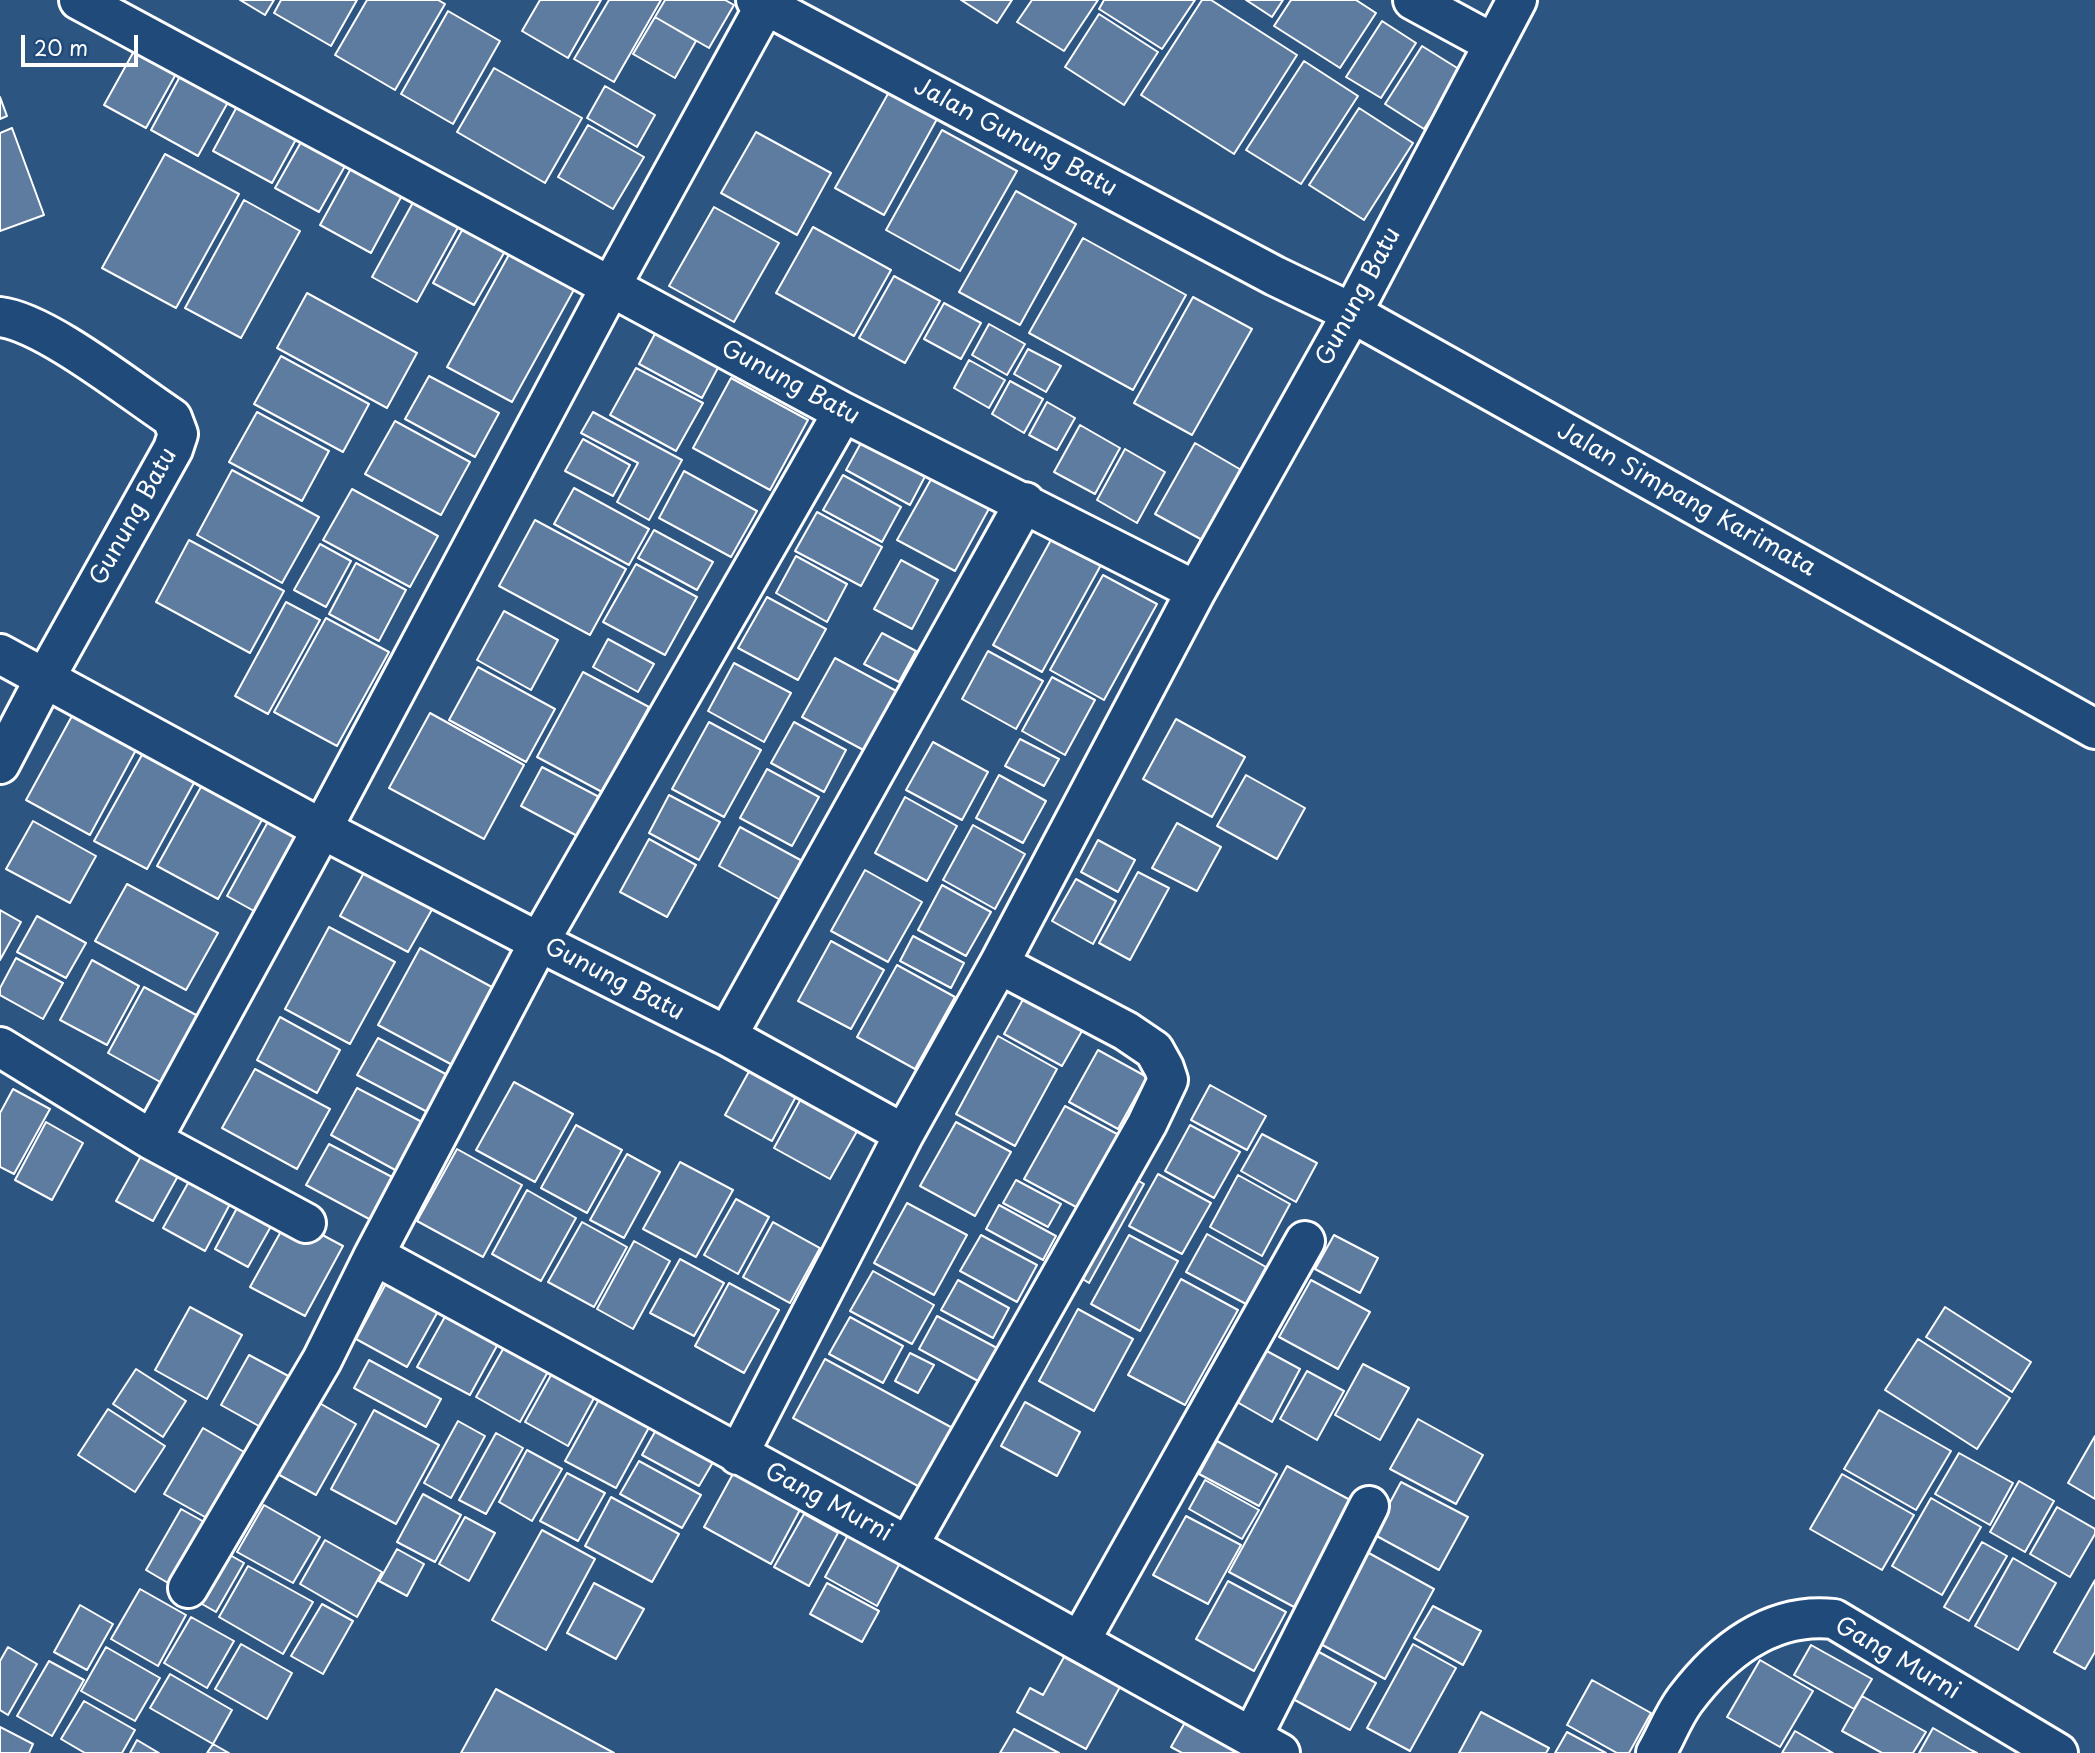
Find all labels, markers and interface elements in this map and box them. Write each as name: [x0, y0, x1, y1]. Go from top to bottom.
scale bar: [24, 21, 142, 65]
text: 20 m: [34, 31, 88, 63]
street label: Jalan Gunung Batu: [909, 72, 1121, 204]
street label: Gunung Batu: [1310, 223, 1408, 371]
street label: Gunung Batu: [716, 334, 864, 432]
street label: Jalan Simpang Karimata: [1552, 417, 1820, 583]
street label: Gunung Batu: [84, 443, 184, 591]
street label: Gunung Batu: [539, 932, 689, 1028]
street label: Gang Murni: [759, 1457, 897, 1549]
street label: Gang Murni: [1829, 1612, 1965, 1706]

